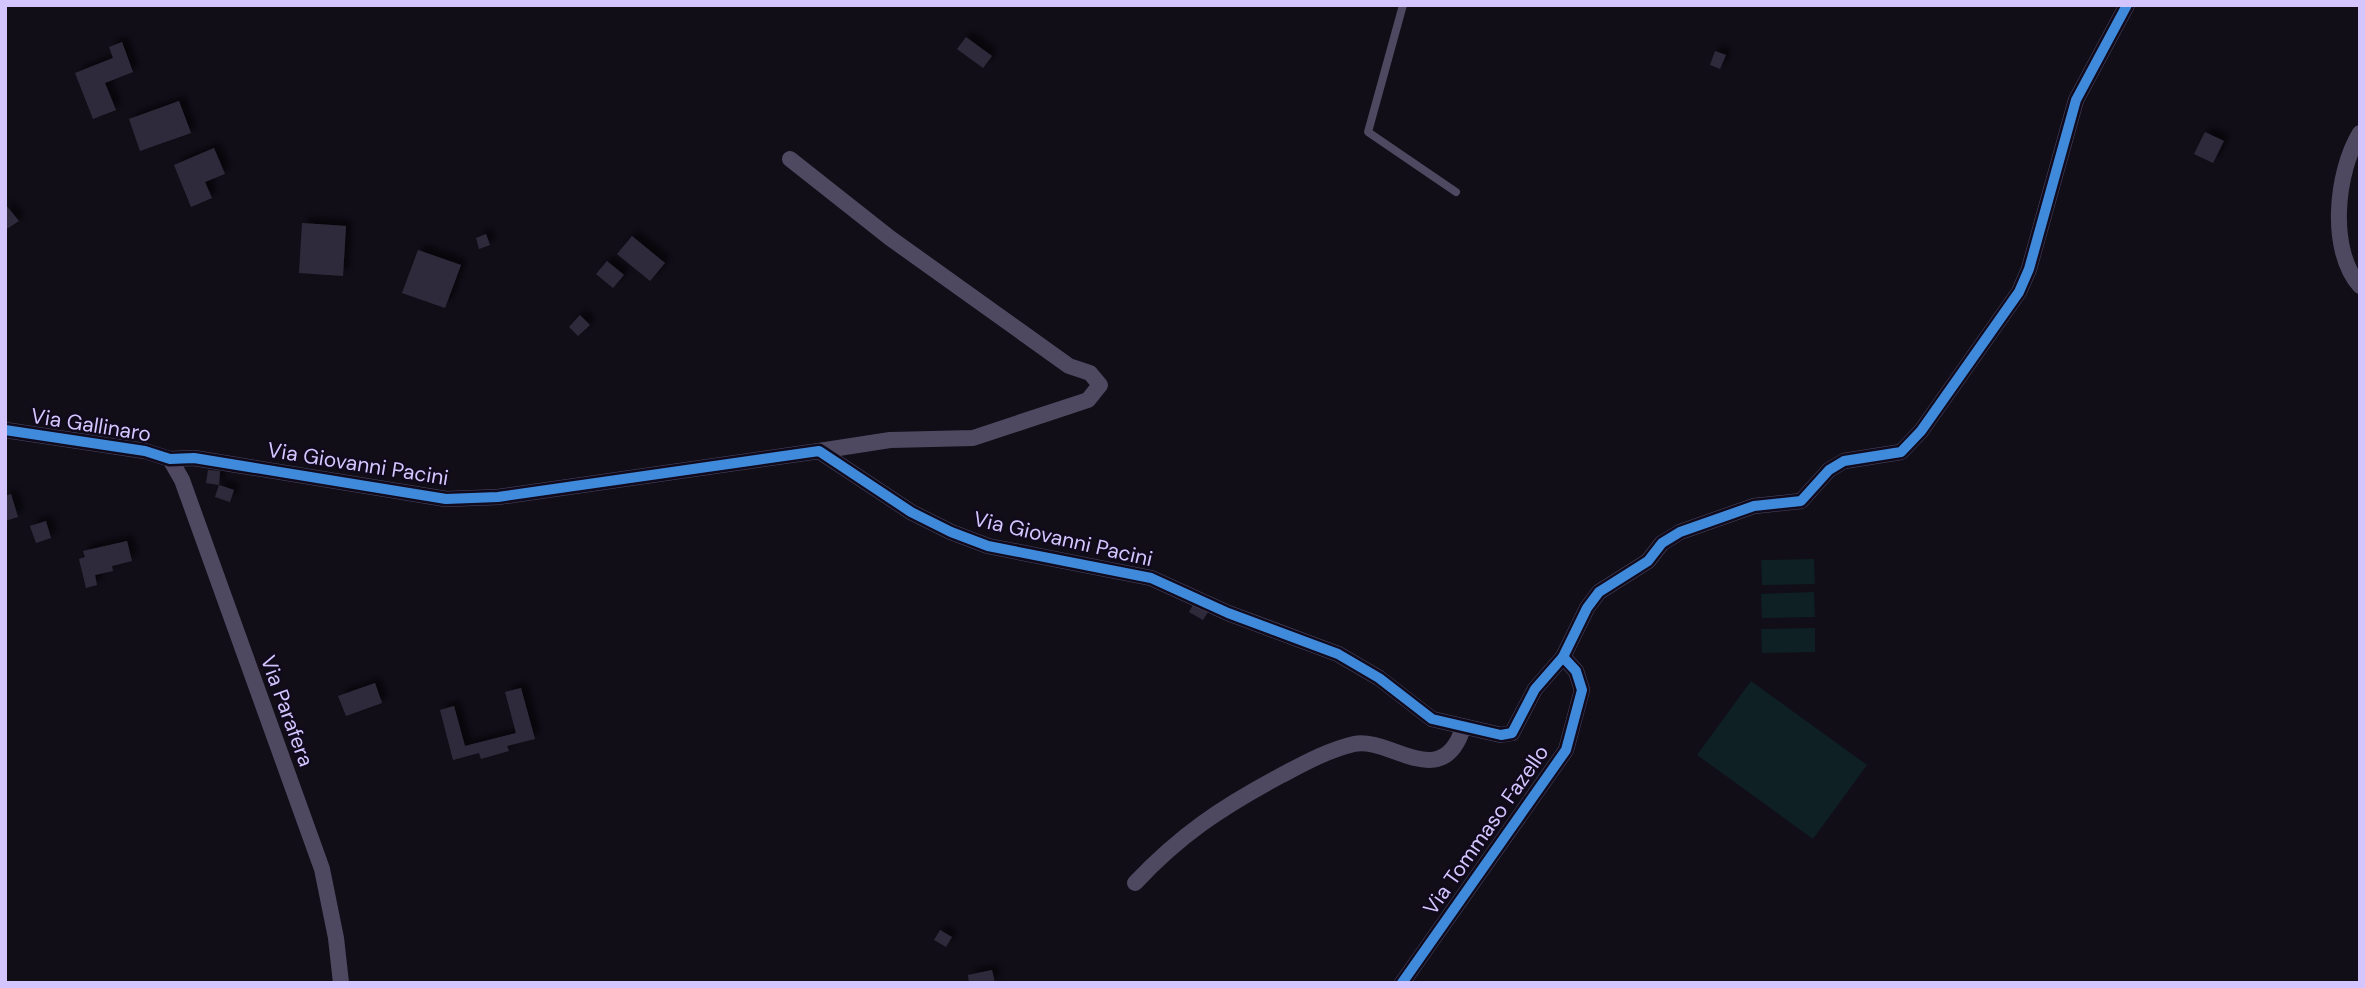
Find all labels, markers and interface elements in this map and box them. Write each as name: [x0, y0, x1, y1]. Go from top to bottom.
street label: Via Gallinaro: [29, 402, 153, 448]
street label: Via Giovanni Pacini: [265, 436, 451, 492]
street label: Via Giovanni Pacini: [971, 505, 1155, 573]
street label: Via Parafera: [254, 652, 320, 770]
street label: Via Tommaso Fazello: [1417, 740, 1555, 920]

